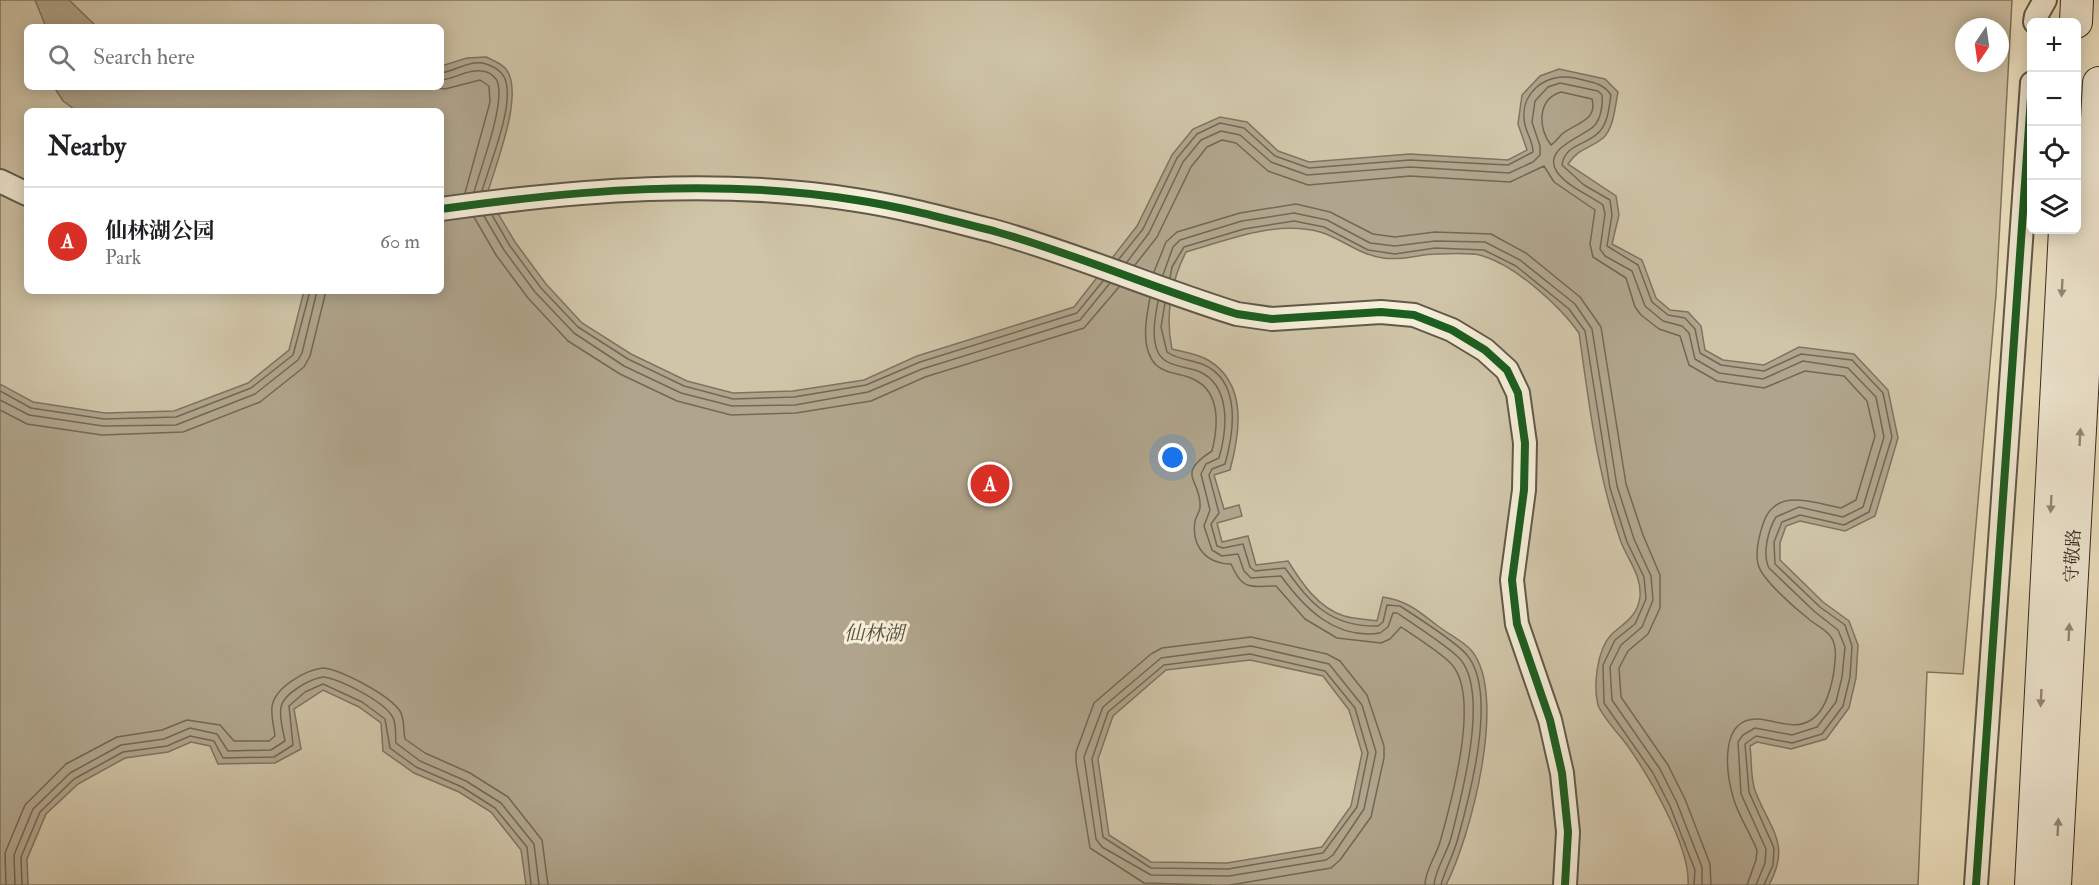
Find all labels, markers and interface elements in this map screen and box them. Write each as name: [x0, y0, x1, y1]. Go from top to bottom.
north arrow: [1955, 18, 2009, 72]
map controls: [2027, 18, 2081, 234]
button: +: [2027, 18, 2081, 72]
search box: [24, 24, 444, 90]
icon: search: [45, 41, 78, 74]
text: Search here: [93, 43, 195, 71]
button: −: [2027, 72, 2081, 126]
button: locate: [2027, 126, 2081, 180]
text: Nearby: [48, 131, 126, 163]
button: layers: [2027, 180, 2081, 234]
text: 仙林湖公园: [105, 217, 215, 245]
text: A: [61, 229, 74, 254]
text: 60 m: [380, 229, 420, 254]
text: Park: [105, 245, 141, 270]
one-way arrow: [2058, 278, 2067, 297]
one-way arrow: [2075, 428, 2084, 447]
your location: [1158, 443, 1187, 472]
pin: A: [970, 462, 1010, 506]
one-way arrow: [2046, 494, 2056, 513]
street label: 守敬路: [2060, 528, 2086, 584]
water label: 仙林湖: [844, 621, 907, 646]
one-way arrow: [2064, 622, 2073, 641]
one-way arrow: [2037, 689, 2046, 708]
one-way arrow: [2054, 817, 2063, 836]

